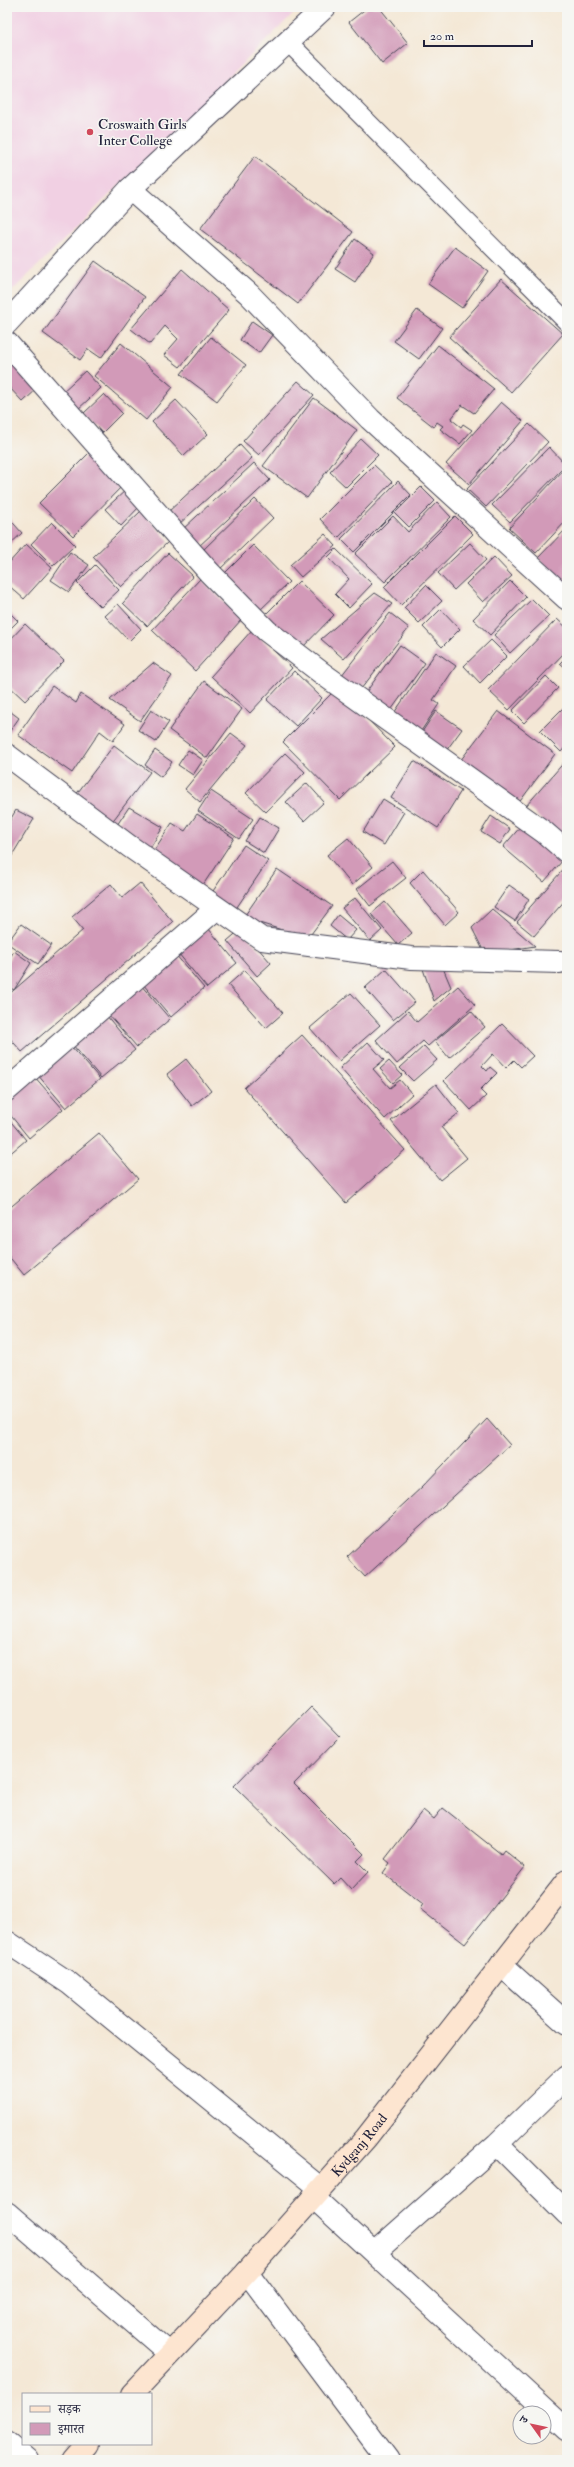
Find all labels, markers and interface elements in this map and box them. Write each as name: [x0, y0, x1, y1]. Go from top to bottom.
scale bar: [424, 22, 532, 48]
text: 20 m: [430, 29, 455, 44]
place label: Croswaith Girls Inter College: [98, 116, 187, 149]
marker: Croswaith Girls Inter College: [85, 127, 95, 137]
street label: Kydganj Road: [328, 2110, 391, 2180]
legend: [22, 2393, 152, 2445]
text: सड़क: [57, 2402, 82, 2417]
north arrow: [512, 2405, 552, 2445]
text: उ: [517, 2413, 532, 2427]
text: इमारत: [57, 2422, 85, 2437]

